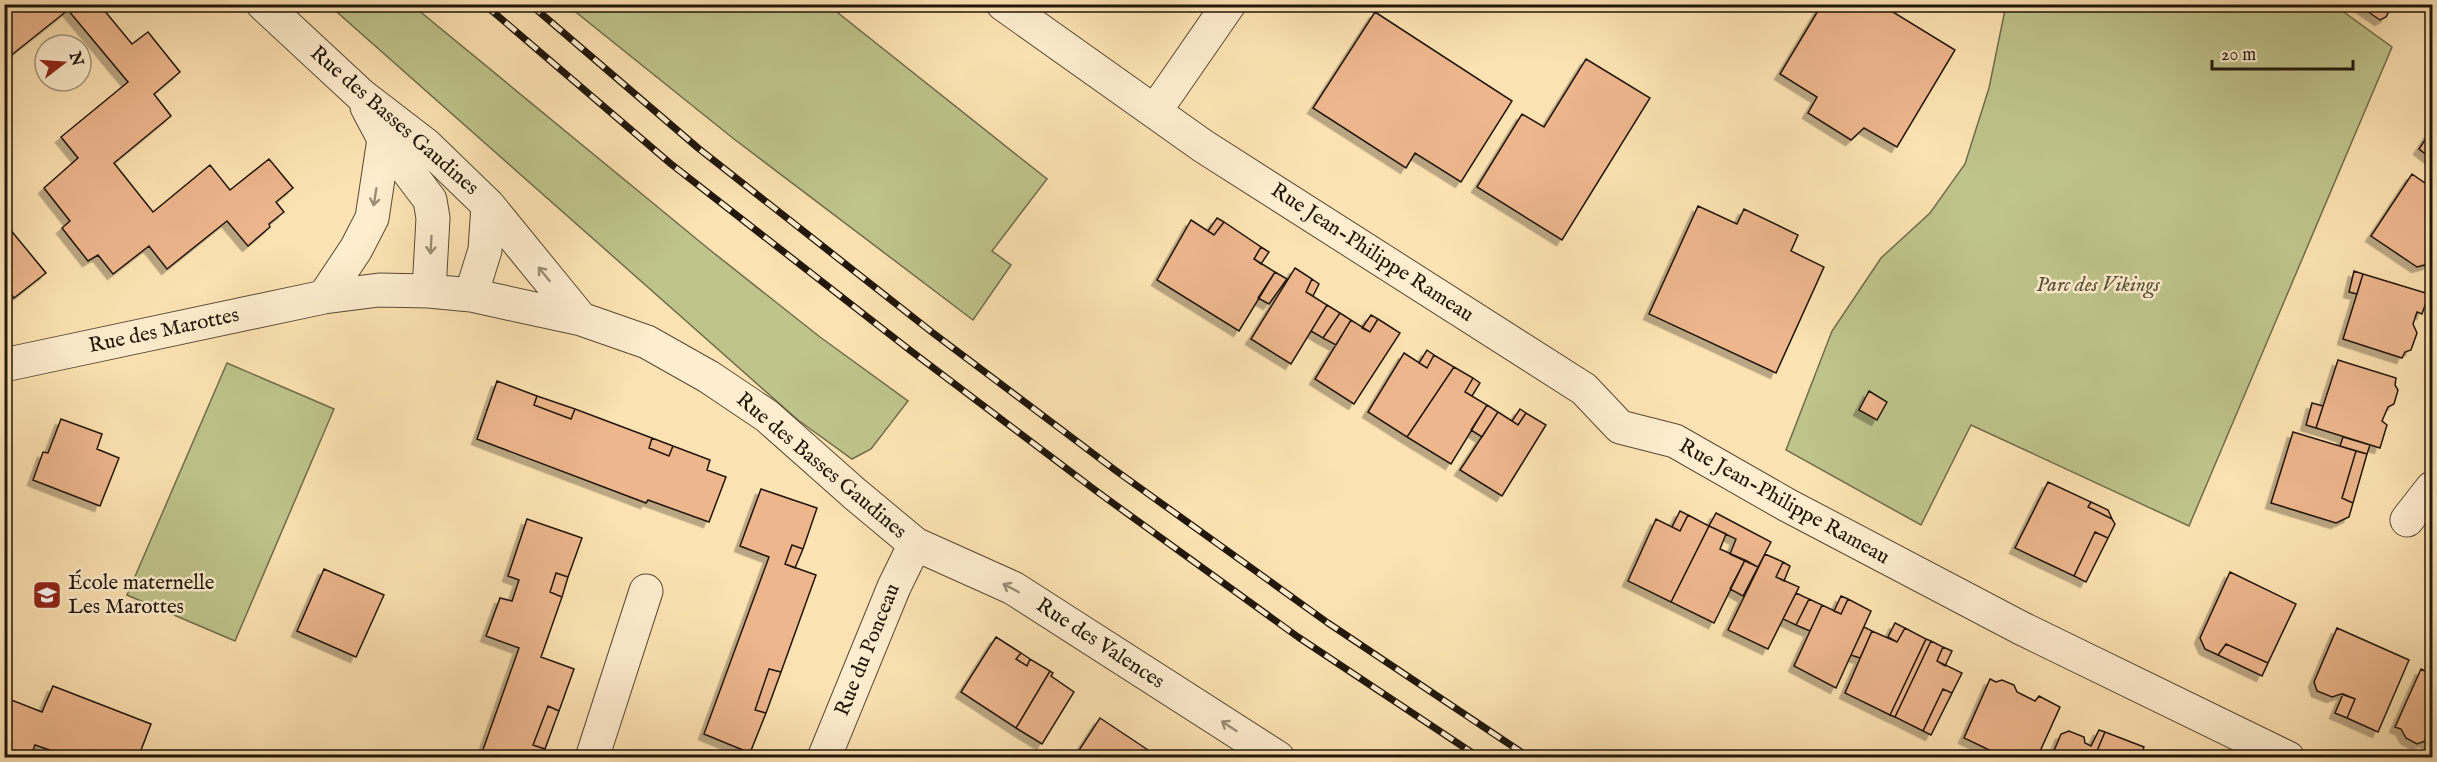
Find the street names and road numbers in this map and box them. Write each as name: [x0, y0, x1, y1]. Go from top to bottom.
street label: Rue des Basses Gaudines: [304, 40, 484, 202]
street label: Rue Jean-Philippe Rameau: [1265, 177, 1479, 329]
street label: Rue des Marottes: [86, 302, 242, 360]
street label: Rue des Basses Gaudines: [730, 387, 912, 545]
street label: Rue Jean-Philippe Rameau: [1674, 433, 1894, 571]
street label: Rue du Ponceau: [829, 580, 907, 720]
street label: Rue des Valences: [1031, 592, 1169, 696]

